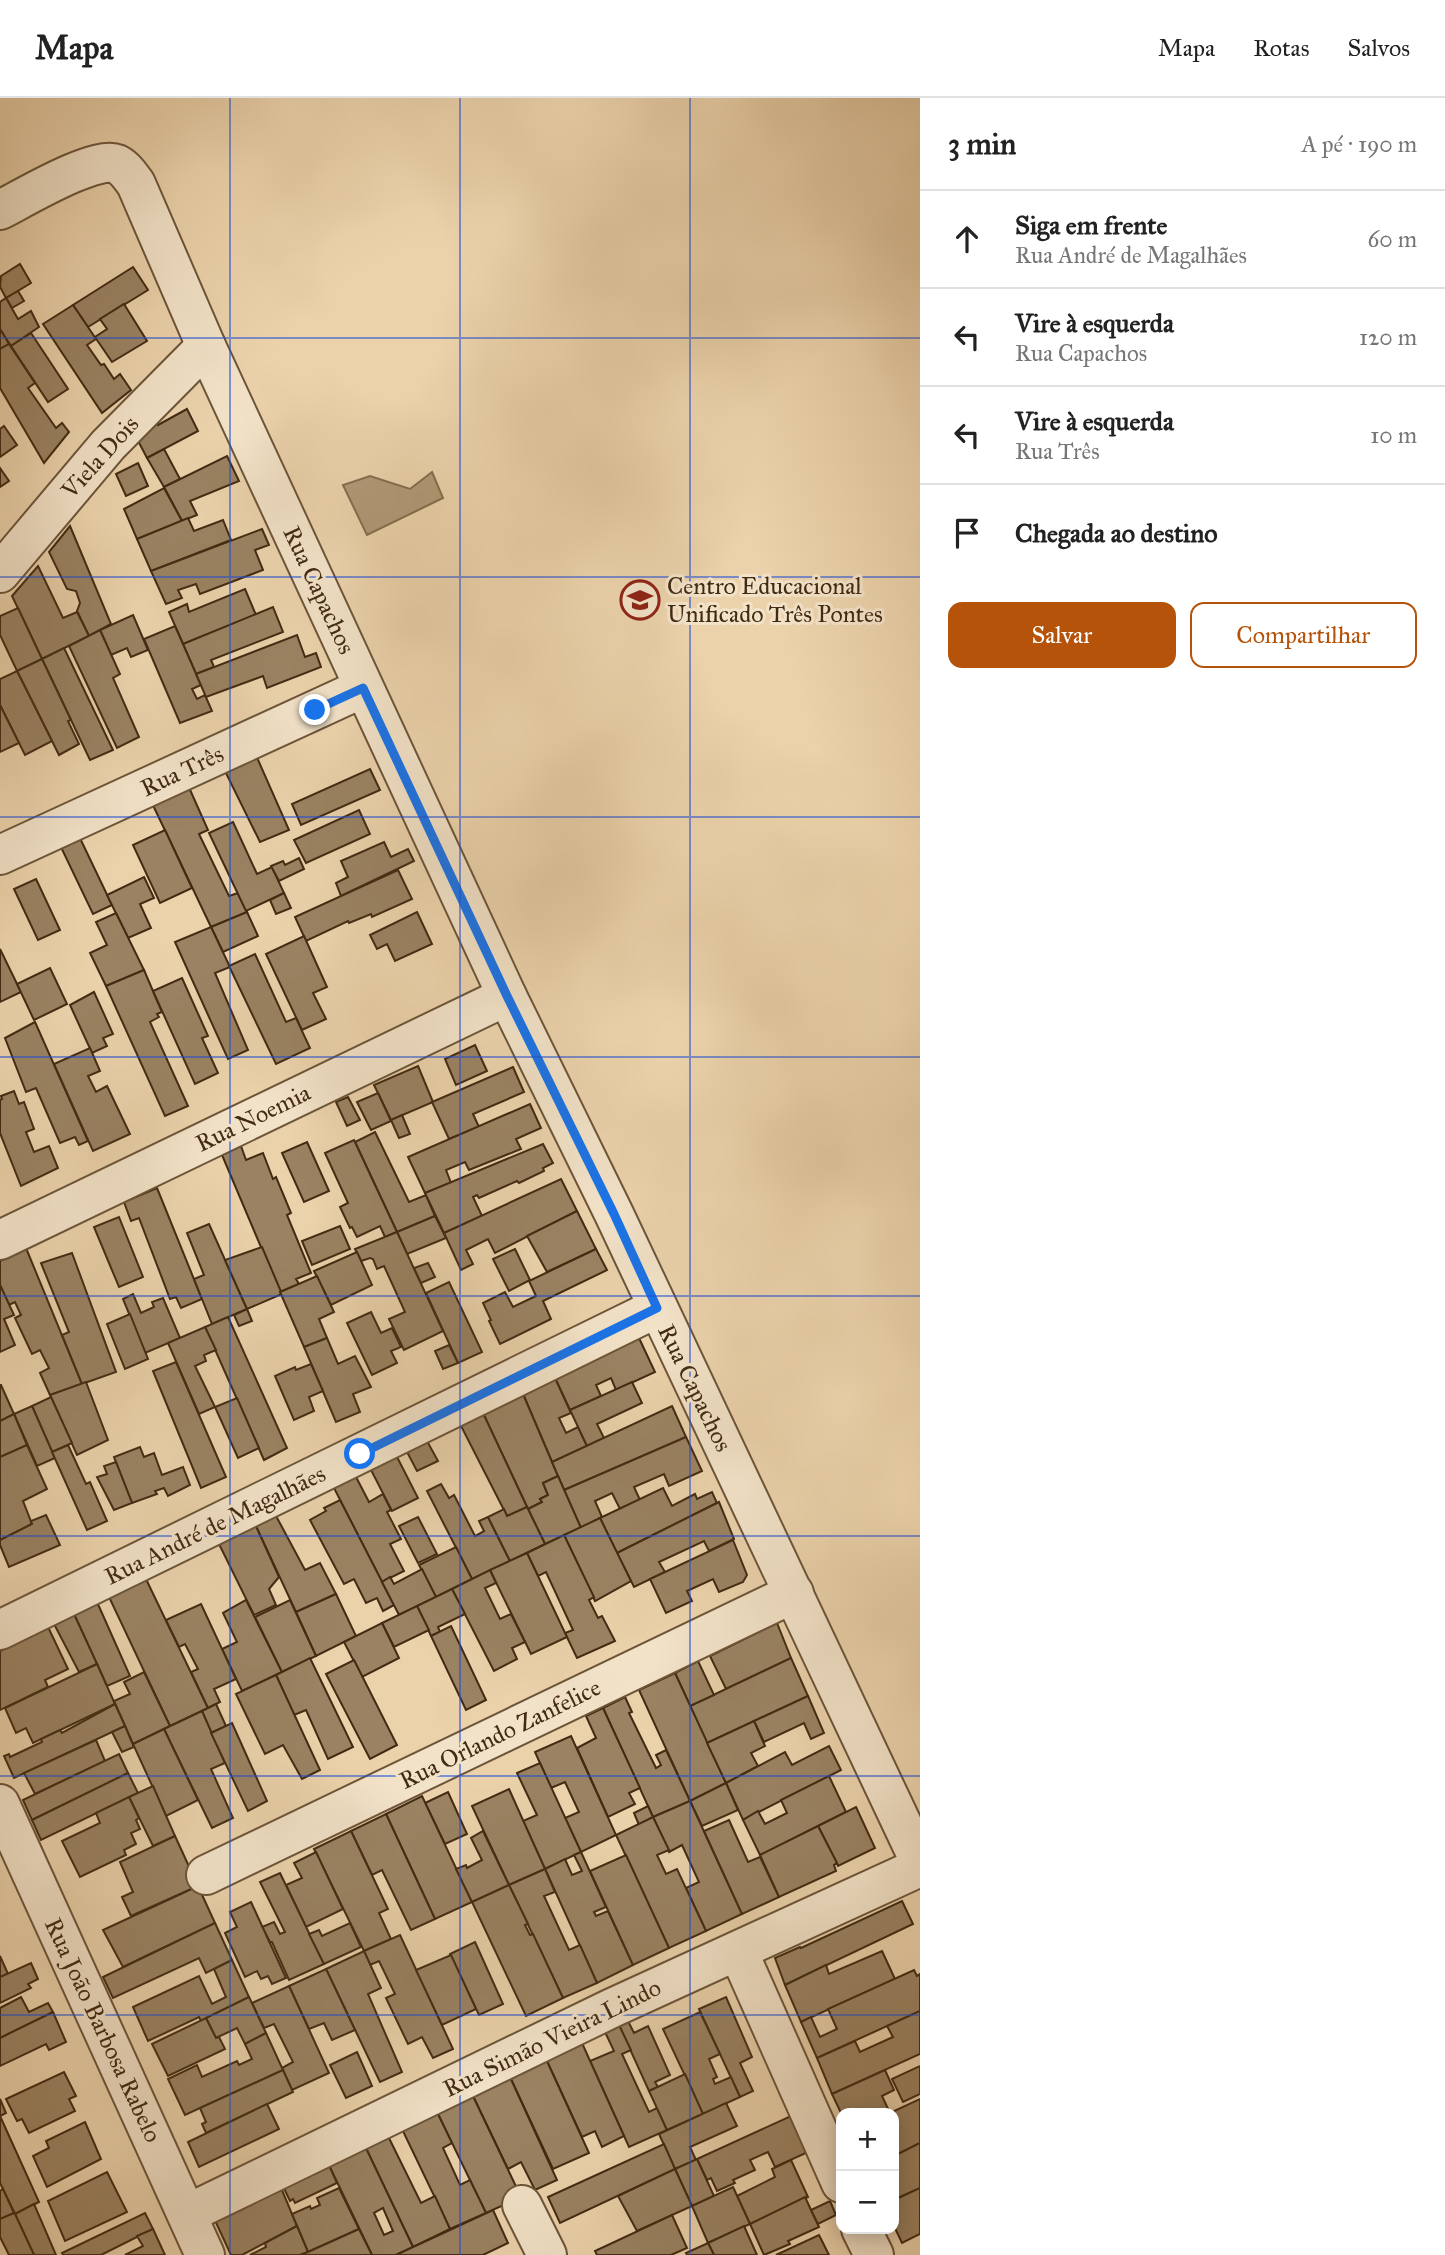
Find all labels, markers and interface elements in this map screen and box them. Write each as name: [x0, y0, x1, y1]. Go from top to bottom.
text: Mapa: [35, 28, 113, 68]
text: Mapa: [1158, 33, 1215, 63]
text: Rotas: [1253, 33, 1309, 63]
text: Salvos: [1347, 33, 1410, 63]
text: 3 min: [948, 126, 1016, 162]
text: A pé · 190 m: [1302, 130, 1417, 158]
text: Siga em frente: [1015, 209, 1167, 241]
icon: ahead: [948, 220, 986, 258]
text: 60 m: [1368, 225, 1417, 253]
text: Rua André de Magalhães: [1015, 241, 1247, 269]
text: Vire à esquerda: [1015, 307, 1174, 339]
icon: left: [948, 318, 986, 356]
text: 120 m: [1359, 323, 1417, 351]
text: Rua Capachos: [1015, 339, 1147, 367]
text: Vire à esquerda: [1015, 405, 1174, 437]
street label: Viela Dois: [54, 409, 145, 506]
icon: left: [948, 416, 986, 454]
text: 10 m: [1370, 421, 1417, 449]
text: Rua Três: [1015, 437, 1100, 465]
icon: arrive: [948, 514, 986, 552]
text: Chegada ao destino: [1015, 517, 1218, 549]
street label: Rua Capachos: [276, 521, 362, 659]
place label: Centro Educacional Unificado Três Pontes: [667, 571, 883, 629]
school or university icon: Centro Educacional Unificado Três Pontes: [619, 579, 661, 621]
button: Salvar: [948, 602, 1176, 668]
button: Compartilhar: [1190, 602, 1417, 668]
route end: [299, 694, 330, 725]
street label: Rua Três: [136, 739, 228, 803]
street label: Rua Noemia: [191, 1077, 316, 1159]
street label: Rua Capachos: [651, 1319, 739, 1457]
route start: [344, 1438, 375, 1469]
street label: Rua André de Magalhães: [100, 1458, 330, 1592]
street label: Rua Orlando Zanfelice: [395, 1672, 606, 1796]
street label: Rua João Barbosa Rabelo: [38, 1913, 168, 2147]
street label: Rua Simão Vieira Lindo: [438, 1972, 666, 2104]
map controls: [836, 2108, 899, 2234]
button: +: [836, 2108, 899, 2171]
button: −: [836, 2171, 899, 2234]

